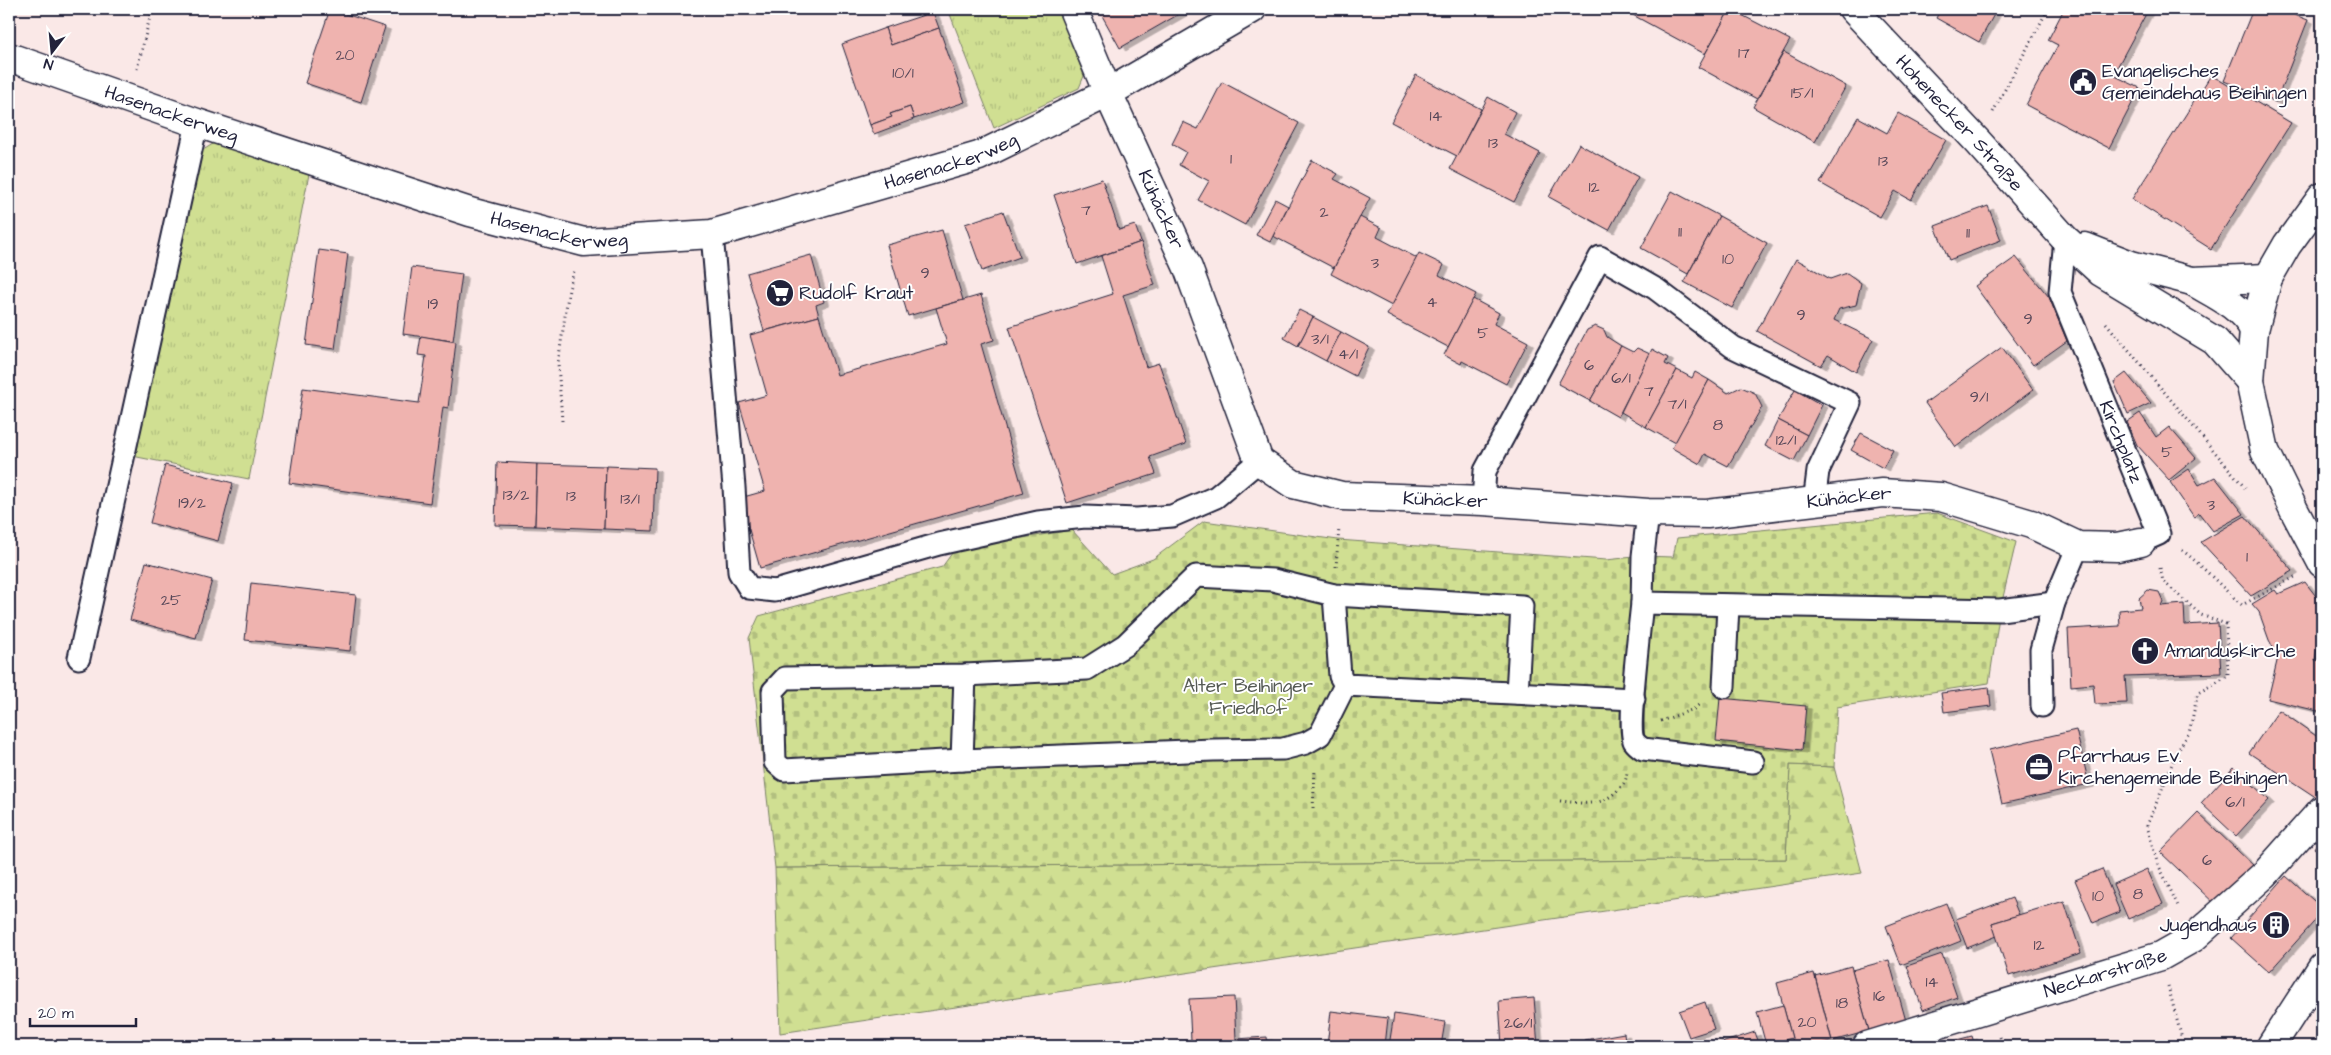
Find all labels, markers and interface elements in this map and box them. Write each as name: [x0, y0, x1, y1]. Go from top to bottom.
north arrow: [28, 28, 78, 78]
house number: 17: [1738, 42, 1750, 64]
house number: 20: [335, 44, 355, 66]
street label: Hohenecker Straße: [1889, 49, 2030, 197]
text: N: [42, 53, 56, 74]
place label: Evangelisches Gemeindehaus Beihingen: [2102, 58, 2307, 108]
house number: 10/1: [892, 62, 914, 84]
public building icon: Evangelisches Gemeindehaus Beihingen: [2068, 67, 2098, 97]
street label: Hasenackerweg: [101, 78, 242, 150]
house number: 15/1: [1791, 82, 1813, 104]
house number: 14: [1430, 105, 1443, 127]
street label: Hasenackerweg: [880, 126, 1023, 197]
house number: 13: [1488, 132, 1498, 154]
house number: 1: [1230, 148, 1232, 170]
house number: 13: [1878, 150, 1888, 172]
street label: Kühäcker: [1131, 165, 1191, 254]
house number: 12: [1588, 176, 1600, 198]
house number: 7: [1081, 199, 1091, 221]
house number: 2: [1319, 201, 1329, 223]
street label: Hasenackerweg: [487, 204, 629, 256]
house number: 11: [1678, 221, 1682, 243]
house number: 11: [1966, 222, 1970, 244]
house number: 10: [1722, 248, 1734, 270]
house number: 3: [1371, 252, 1379, 274]
house number: 9: [920, 262, 930, 284]
supermarket icon: Rudolf Kraut: [765, 278, 795, 308]
place label: Rudolf Kraut: [799, 280, 914, 307]
house number: 4: [1427, 291, 1438, 313]
house number: 19: [427, 293, 439, 315]
house number: 9: [1796, 304, 1806, 326]
house number: 9: [2023, 308, 2033, 330]
house number: 5: [1477, 322, 1489, 344]
house number: 3/1: [1311, 328, 1329, 350]
house number: 4/1: [1338, 343, 1358, 365]
house number: 6: [1584, 354, 1594, 376]
house number: 6/1: [1611, 367, 1631, 389]
house number: 7: [1644, 380, 1654, 402]
house number: 9/1: [1970, 386, 1988, 408]
house number: 7/1: [1667, 393, 1687, 415]
street label: Kirchplatz: [2092, 396, 2150, 487]
house number: 8: [1713, 414, 1723, 436]
house number: 12/1: [1776, 429, 1796, 451]
house number: 5: [2161, 441, 2173, 463]
street label: Kühäcker: [1805, 479, 1892, 515]
house number: 13/2: [503, 484, 529, 506]
house number: 13: [566, 485, 576, 507]
street label: Kühäcker: [1403, 485, 1489, 515]
house number: 13/1: [620, 488, 640, 510]
house number: 19/2: [178, 492, 206, 514]
house number: 3: [2207, 494, 2215, 516]
house number: 1: [2246, 546, 2248, 568]
house number: 25: [161, 589, 182, 611]
church icon: Amanduskirche: [2130, 636, 2160, 666]
place label: Amanduskirche: [2164, 638, 2296, 665]
park label: Alter Beihinger Friedhof: [1183, 673, 1314, 722]
place label: Pfarrhaus Ev. Kirchengemeinde Beihingen: [2058, 743, 2287, 793]
office icon: Pfarrhaus Ev. Kirchengemeinde Beihingen: [2024, 752, 2054, 782]
house number: 6/1: [2225, 791, 2245, 813]
house number: 6: [2202, 849, 2212, 871]
house number: 8: [2133, 883, 2143, 905]
house number: 10: [2092, 885, 2104, 907]
building icon: Jugendhaus: [2261, 910, 2291, 940]
place label: Jugendhaus: [2160, 912, 2257, 940]
house number: 12: [2033, 934, 2045, 956]
street label: Neckarstraße: [2040, 942, 2172, 1005]
house number: 14: [1926, 971, 1939, 993]
house number: 16: [1873, 985, 1885, 1007]
house number: 18: [1836, 992, 1848, 1014]
scale bar: [30, 995, 136, 1027]
text: 20 m: [38, 1003, 74, 1024]
house number: 20: [1797, 1011, 1817, 1033]
house number: 26/1: [1504, 1012, 1532, 1034]

